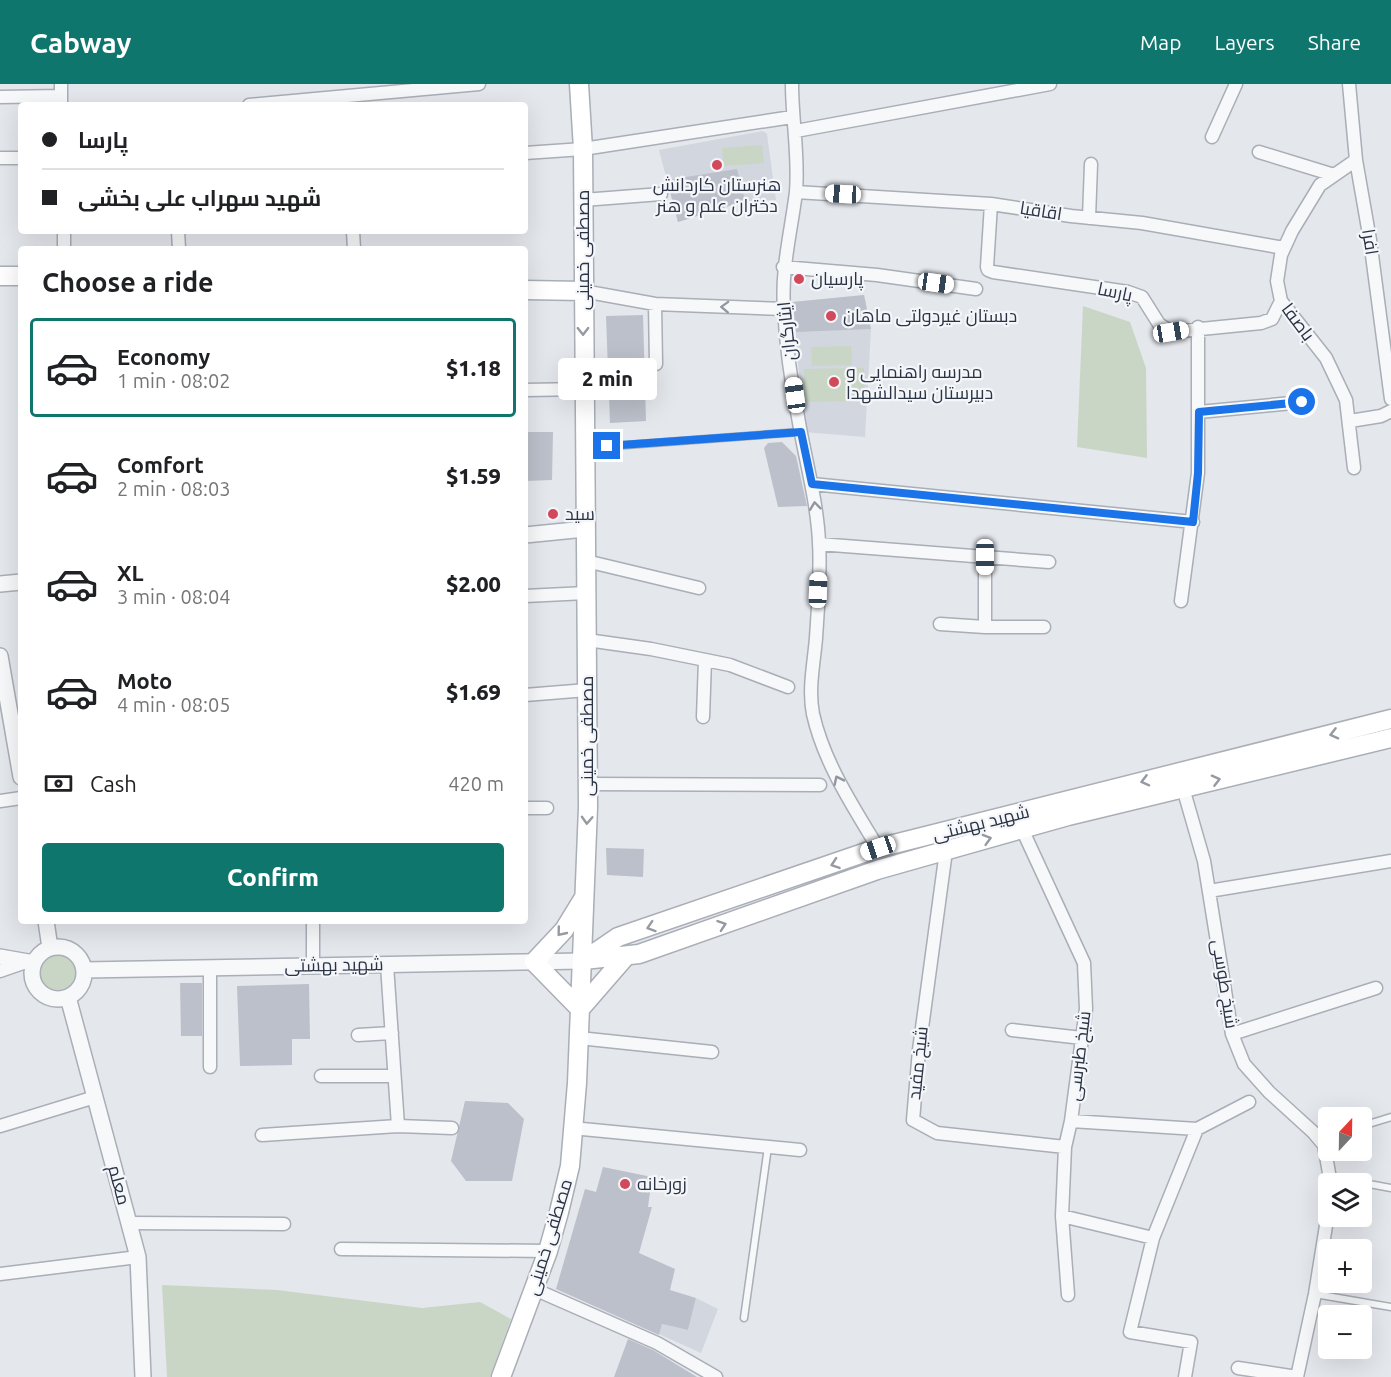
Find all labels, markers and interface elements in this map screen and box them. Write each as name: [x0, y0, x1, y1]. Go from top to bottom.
text: Cabway: [30, 27, 131, 58]
text: Map: [1140, 30, 1181, 54]
text: Layers: [1214, 30, 1275, 54]
text: Share: [1308, 30, 1361, 54]
text: پارسا: [78, 127, 128, 152]
marker: هنرستان کاردانش دختران علم و هنر: [710, 158, 724, 172]
place label: هنرستان کاردانش دختران علم و هنر: [653, 174, 781, 218]
car: [825, 184, 861, 204]
text: شهید سهراب علی بخشی: [78, 185, 321, 210]
street label: مصطفی خمینی: [572, 190, 594, 310]
street label: اقاقیا: [1019, 197, 1064, 223]
street label: افرا: [1357, 227, 1383, 257]
text: Choose a ride: [42, 267, 214, 297]
place label: پارسیان: [811, 268, 864, 291]
marker: پارسیان: [792, 272, 806, 286]
car: [917, 272, 955, 294]
street label: پارسا: [1095, 278, 1135, 307]
street label: باصفا: [1278, 299, 1319, 344]
street label: ایثارگران: [773, 300, 801, 362]
one-way arrow: [721, 301, 730, 314]
place label: دبستان غیردولتی ماهان: [843, 305, 1017, 327]
marker: دبستان غیردولتی ماهان: [824, 309, 838, 323]
car: [1152, 320, 1190, 344]
one-way arrow: [577, 327, 589, 336]
icon: car: [45, 341, 99, 395]
text: Economy: [117, 344, 210, 369]
text: $1.18: [446, 355, 501, 380]
callout: 2 min: [558, 359, 656, 401]
place label: مدرسه راهنمایی و دبیرستان سیدالشهدا: [846, 361, 993, 404]
text: 2 min: [582, 367, 633, 390]
text: 1 min · 08:02: [117, 369, 231, 392]
marker: مدرسه راهنمایی و دبیرستان سیدالشهدا: [827, 375, 841, 389]
car: [784, 376, 806, 414]
route start: [1288, 388, 1315, 415]
route end: [593, 432, 620, 459]
icon: car: [45, 449, 99, 503]
text: Comfort: [117, 452, 204, 477]
text: $1.59: [446, 463, 501, 488]
text: 2 min · 08:03: [117, 477, 231, 500]
one-way arrow: [810, 502, 822, 511]
place label: سید: [565, 503, 595, 523]
marker: سید: [546, 507, 560, 521]
car: [976, 539, 994, 575]
icon: car: [45, 557, 99, 611]
text: XL: [117, 560, 144, 585]
text: $2.00: [446, 571, 501, 596]
car: [808, 572, 828, 608]
text: 3 min · 08:04: [117, 585, 231, 608]
icon: car: [45, 665, 99, 719]
text: Moto: [117, 668, 172, 693]
street label: مصطفی خمینی: [576, 676, 598, 796]
text: $1.69: [446, 679, 501, 704]
text: 4 min · 08:05: [117, 693, 231, 716]
one-way arrow: [1329, 726, 1339, 739]
icon: cash: [42, 767, 75, 800]
text: Cash: [90, 771, 137, 796]
text: 420 m: [448, 772, 504, 795]
one-way arrow: [1140, 774, 1150, 787]
one-way arrow: [1211, 774, 1221, 787]
one-way arrow: [834, 775, 846, 786]
street label: شهید بهشتی: [930, 800, 1032, 846]
one-way arrow: [581, 816, 594, 825]
car: [858, 834, 898, 862]
one-way arrow: [981, 834, 992, 846]
button: Confirm: [42, 843, 504, 912]
one-way arrow: [830, 856, 841, 869]
one-way arrow: [646, 919, 657, 932]
one-way arrow: [716, 919, 727, 932]
one-way arrow: [558, 925, 569, 936]
street label: شیخ طوسی: [1206, 938, 1243, 1030]
street label: شهید بهشتی: [284, 953, 384, 977]
street label: شیخ طبرسی: [1063, 1010, 1096, 1102]
street label: شیخ مفید: [903, 1025, 934, 1101]
north arrow: [1318, 1107, 1372, 1161]
map controls: [1318, 1107, 1372, 1359]
street label: معلم: [102, 1163, 135, 1208]
place label: زورخانه: [637, 1173, 687, 1195]
button: layers: [1318, 1173, 1372, 1227]
street label: مصطفی خمینی: [521, 1176, 577, 1298]
marker: زورخانه: [618, 1177, 632, 1191]
button: +: [1318, 1239, 1372, 1293]
button: −: [1318, 1305, 1372, 1359]

